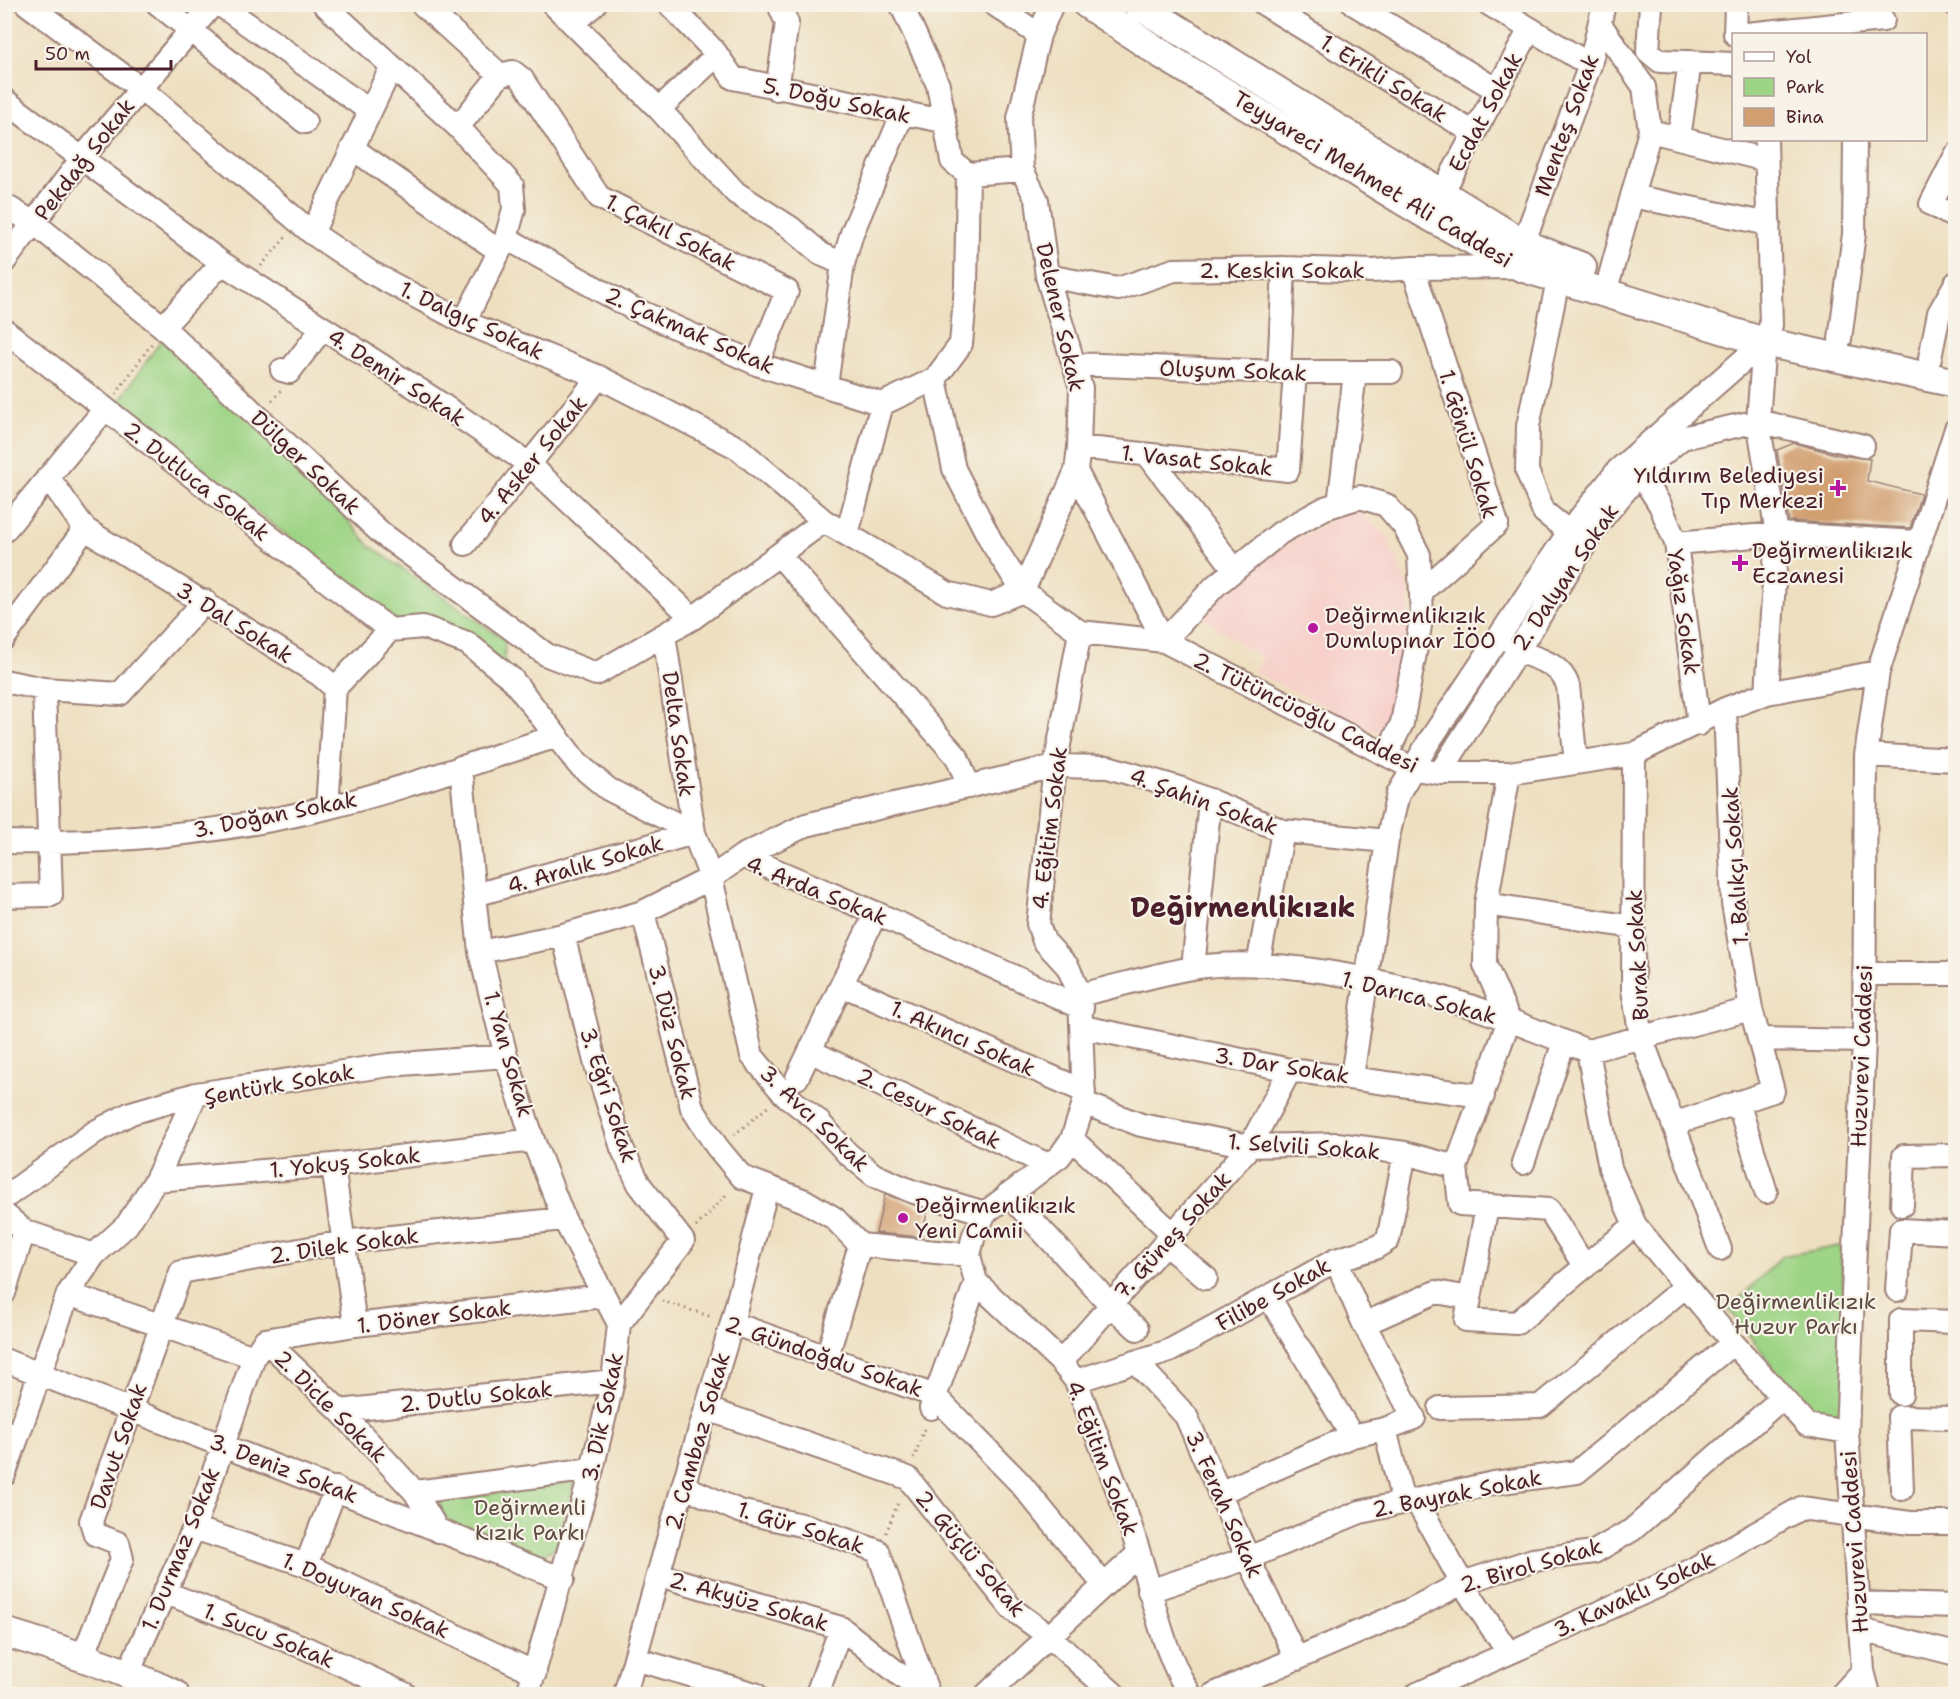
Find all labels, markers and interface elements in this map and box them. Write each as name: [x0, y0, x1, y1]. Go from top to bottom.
street label: 1. Erikli Sokak: [1314, 28, 1453, 129]
scale bar: [36, 33, 171, 71]
legend: [1732, 33, 1927, 141]
text: 50 m: [45, 42, 90, 66]
text: Yol: [1786, 45, 1812, 69]
street label: Ecdat Sokak: [1442, 47, 1529, 177]
street label: Menteş Sokak: [1527, 50, 1606, 200]
street label: 5. Doğu Sokak: [760, 71, 913, 130]
text: Park: [1786, 75, 1825, 99]
street label: Teyyareci Mehmet Ali Caddesi: [1228, 84, 1518, 275]
street label: Pekdağ Sokak: [27, 92, 141, 226]
text: Bina: [1786, 105, 1824, 129]
street label: 1. Çakıl Sokak: [600, 187, 741, 278]
street label: Delener Sokak: [1029, 240, 1092, 394]
street label: 2. Keskin Sokak: [1199, 256, 1365, 285]
street label: 1. Dalgıç Sokak: [395, 274, 549, 367]
street label: 2. Çakmak Sokak: [600, 280, 779, 381]
street label: 4. Demir Sokak: [322, 322, 471, 433]
street label: Oluşum Sokak: [1159, 353, 1307, 388]
street label: 1. Gönül Sokak: [1432, 366, 1505, 522]
street label: 4. Asker Sokak: [471, 390, 594, 531]
street label: Dülger Sokak: [244, 404, 367, 521]
street label: 2. Dutluca Sokak: [118, 415, 276, 548]
street label: 1. Vasat Sokak: [1120, 438, 1274, 483]
place label: Yıldırım Belediyesi Tıp Merkezi: [1634, 461, 1824, 515]
marker: Yıldırım Belediyesi Tıp Merkezi: [1829, 479, 1847, 497]
street label: 2. Dalyan Sokak: [1505, 498, 1625, 657]
place label: Değirmenlikızık Eczanesi: [1752, 536, 1913, 590]
street label: Yağız Sokak: [1660, 547, 1707, 677]
marker: Değirmenlikızık Eczanesi: [1733, 556, 1747, 570]
street label: 3. Dal Sokak: [171, 575, 299, 670]
place label: Değirmenlikızık Dumlupınar İÖO: [1325, 601, 1496, 655]
marker: Değirmenlikızık Dumlupınar İÖO: [1306, 621, 1320, 635]
street label: 2. Tütüncüoğlu Caddesi: [1188, 645, 1423, 780]
street label: Delta Sokak: [655, 669, 702, 799]
street label: 4. Eğitim Sokak: [1025, 745, 1074, 911]
street label: 4. Şahin Sokak: [1125, 761, 1282, 842]
street label: 3. Doğan Sokak: [191, 784, 360, 845]
street label: 1. Balıkçı Sokak: [1715, 786, 1756, 946]
street label: 4. Aralık Sokak: [504, 828, 667, 901]
street label: 4. Arda Sokak: [742, 849, 892, 932]
district label: Değirmenlikızık: [1130, 888, 1356, 926]
street label: Burak Sokak: [1620, 889, 1655, 1021]
street label: 3. Düz Sokak: [642, 961, 703, 1103]
street label: 1. Darıca Sokak: [1338, 964, 1500, 1031]
street label: Huzurevi Caddesi: [1844, 964, 1879, 1148]
street label: 1. Yan Sokak: [477, 988, 540, 1120]
street label: 1. Akıncı Sokak: [886, 994, 1040, 1083]
street label: 3. Eğri Sokak: [573, 1024, 644, 1166]
street label: 3. Dar Sokak: [1212, 1041, 1351, 1090]
street label: Şentürk Sokak: [202, 1057, 357, 1112]
street label: 3. Avcı Sokak: [753, 1059, 876, 1178]
street label: 2. Cesur Sokak: [852, 1061, 1006, 1156]
street label: 1. Selvili Sokak: [1227, 1127, 1381, 1166]
street label: 1. Yokuş Sokak: [268, 1140, 422, 1185]
street label: 7. Güneş Sokak: [1107, 1165, 1238, 1305]
place label: Değirmenlikızık Yeni Camii: [915, 1191, 1076, 1245]
marker: Değirmenlikızık Yeni Camii: [896, 1211, 910, 1225]
street label: 2. Dilek Sokak: [268, 1221, 421, 1270]
street label: Filibe Sokak: [1211, 1251, 1336, 1338]
park label: Değirmenlikızık Huzur Parkı: [1716, 1287, 1876, 1341]
street label: 1. Döner Sokak: [355, 1293, 513, 1340]
street label: 2. Gündoğdu Sokak: [721, 1309, 927, 1404]
street label: 2. Dicle Sokak: [268, 1344, 393, 1469]
street label: 2. Cambaz Sokak: [658, 1349, 737, 1534]
street label: 3. Dik Sokak: [575, 1350, 630, 1484]
street label: 2. Dutlu Sokak: [398, 1374, 554, 1419]
street label: 4. Eğitim Sokak: [1060, 1376, 1146, 1540]
street label: Davut Sokak: [83, 1379, 154, 1513]
street label: 3. Ferah Sokak: [1179, 1426, 1270, 1582]
street label: 3. Deniz Sokak: [205, 1427, 362, 1510]
street label: Huzurevi Caddesi: [1834, 1450, 1875, 1634]
street label: 1. Durmaz Sokak: [134, 1463, 227, 1635]
street label: 2. Bayrak Sokak: [1370, 1463, 1544, 1524]
street label: 2. Güçlü Sokak: [909, 1484, 1032, 1623]
park label: Değirmenli Kızık Parkı: [474, 1493, 586, 1547]
street label: 1. Gür Sokak: [734, 1494, 868, 1561]
street label: 2. Birol Sokak: [1457, 1531, 1606, 1600]
street label: 3. Kavaklı Sokak: [1549, 1544, 1720, 1645]
street label: 1. Doyuran Sokak: [277, 1546, 454, 1645]
street label: 2. Akyüz Sokak: [666, 1565, 832, 1638]
street label: 1. Sucu Sokak: [199, 1596, 339, 1675]

